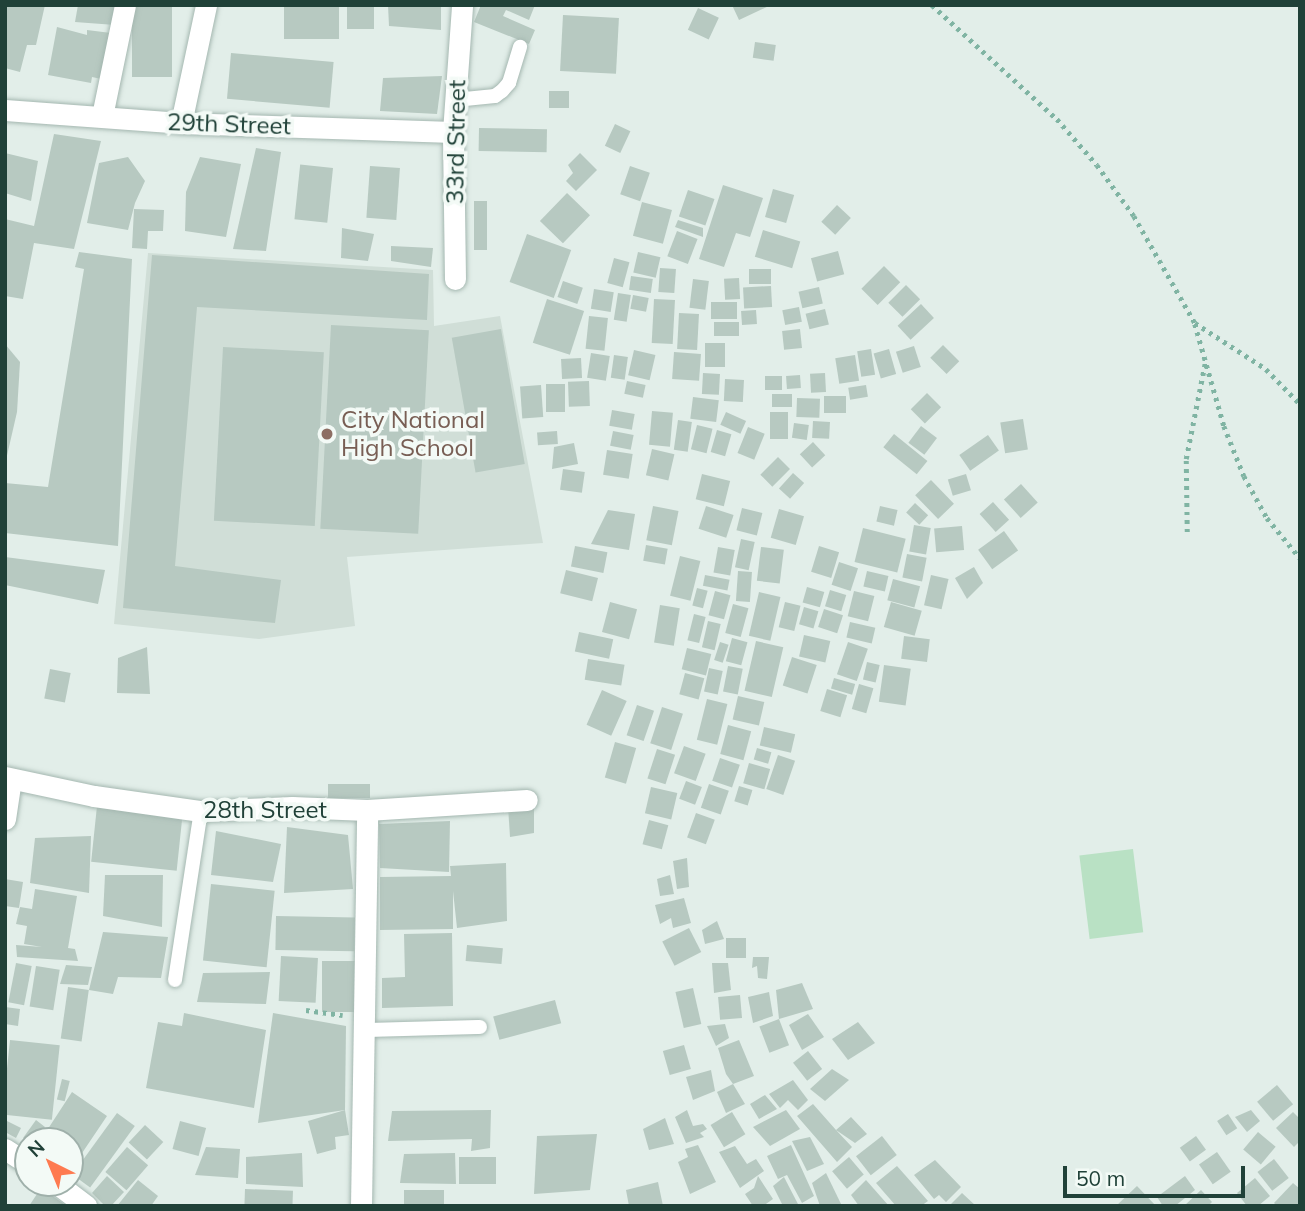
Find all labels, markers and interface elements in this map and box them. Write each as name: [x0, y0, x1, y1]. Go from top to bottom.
street label: 33rd Street: [441, 80, 471, 204]
street label: 29th Street: [167, 107, 291, 141]
place label: City National High School: [341, 406, 485, 462]
marker: City National High School: [319, 426, 335, 442]
street label: 28th Street: [203, 796, 327, 824]
north arrow: [14, 1127, 84, 1197]
text: N: [23, 1134, 49, 1162]
scale bar: [1067, 1152, 1249, 1196]
text: 50 m: [1076, 1165, 1125, 1191]

